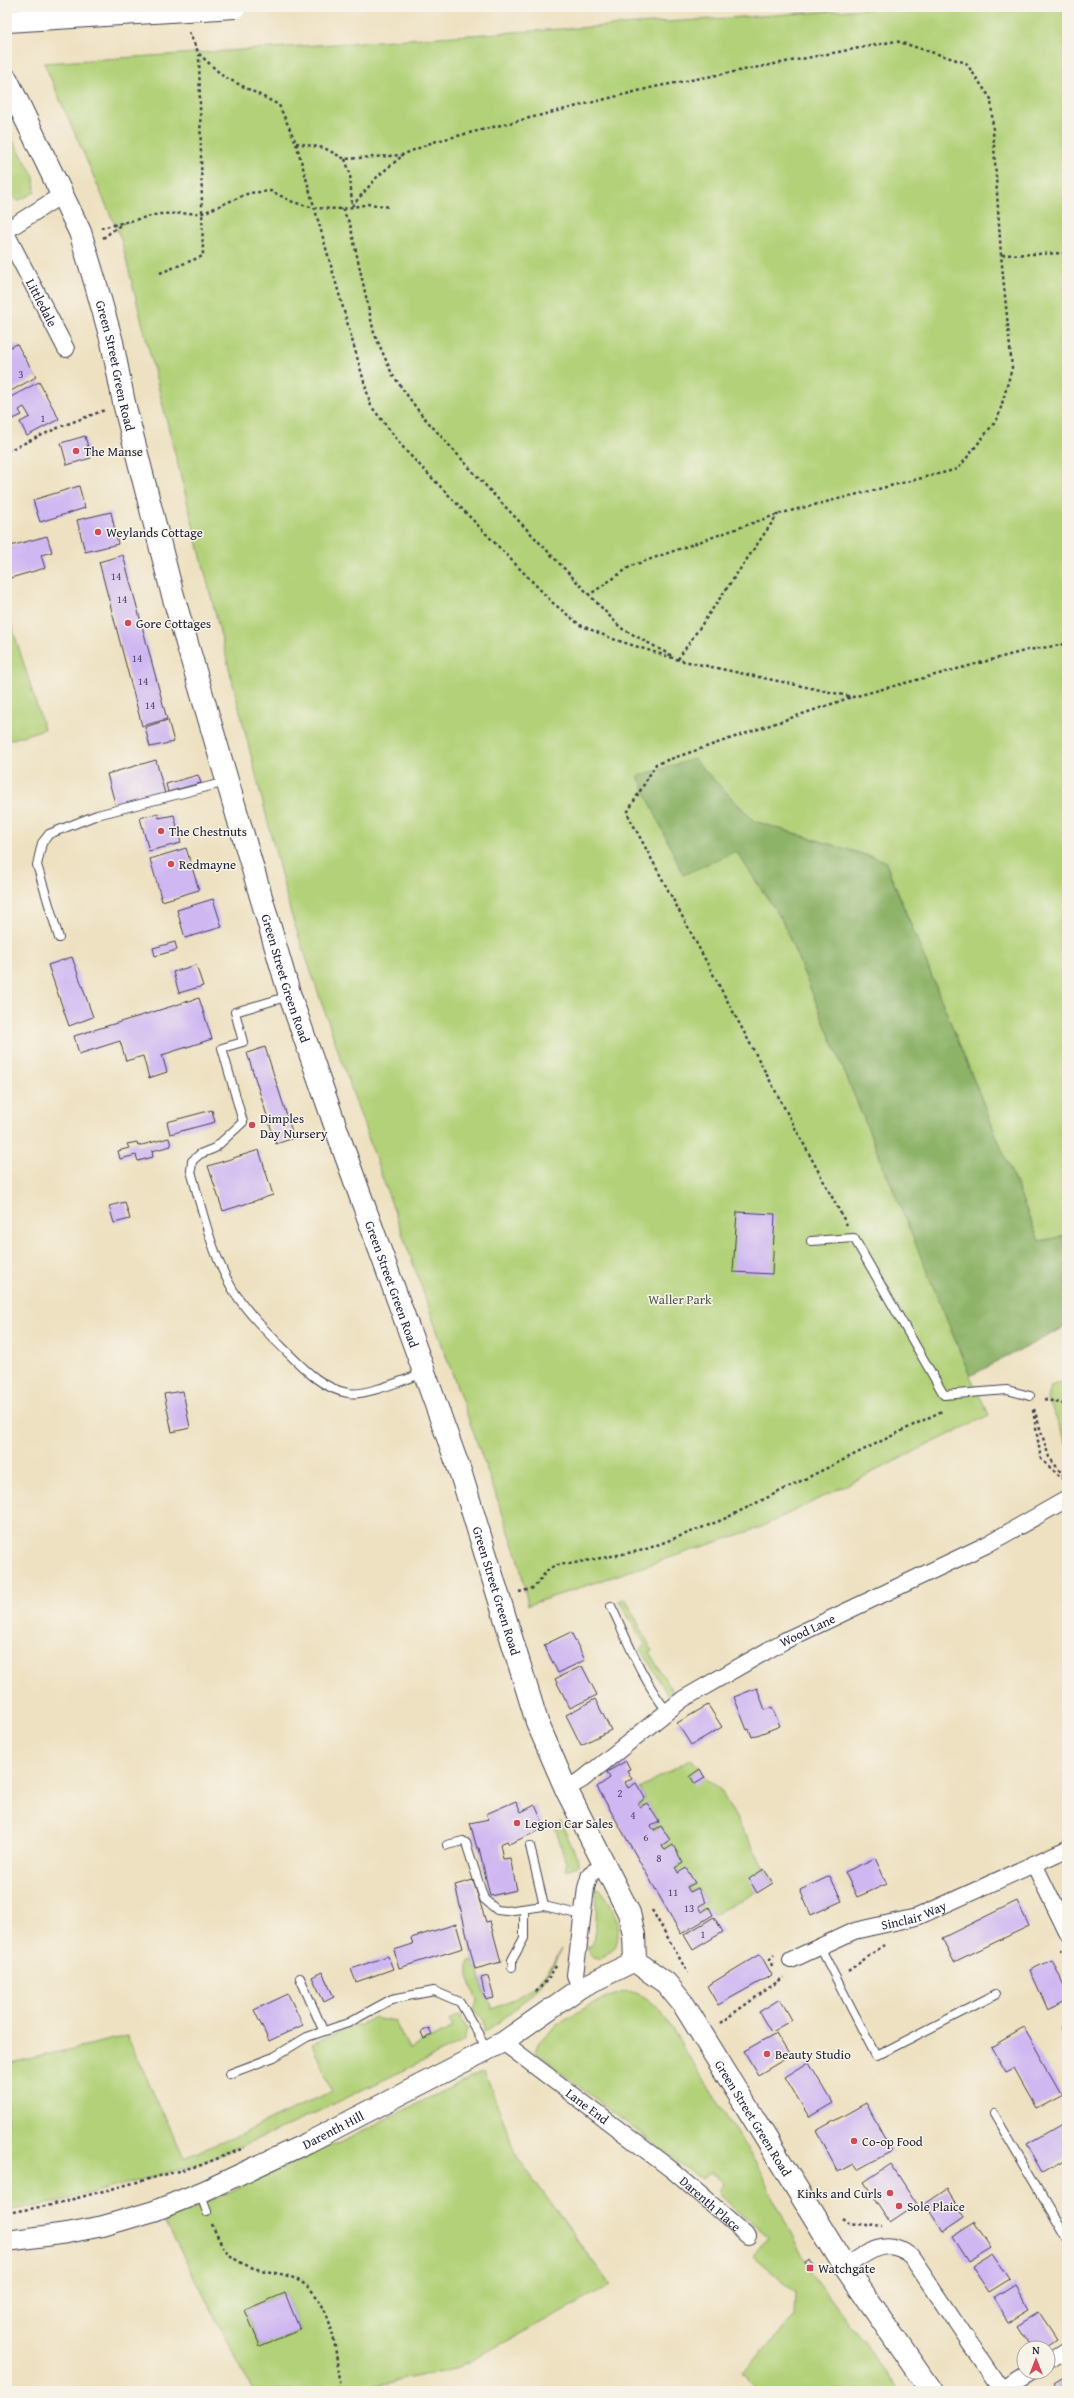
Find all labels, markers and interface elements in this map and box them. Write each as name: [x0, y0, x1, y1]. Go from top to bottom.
street label: Littledale: [21, 275, 62, 330]
street label: Green Street Green Road: [91, 298, 140, 433]
house number: 3: [18, 366, 24, 382]
house number: 1: [40, 410, 46, 426]
place label: The Manse: [84, 442, 143, 461]
marker: The Manse: [71, 446, 81, 456]
place label: Weylands Cottage: [106, 523, 203, 542]
marker: Weylands Cottage: [93, 527, 103, 537]
house number: 14: [111, 568, 121, 584]
house number: 14: [117, 591, 127, 607]
place label: Gore Cottages: [136, 614, 211, 633]
marker: Gore Cottages: [123, 618, 133, 628]
house number: 14: [132, 650, 142, 666]
house number: 14: [138, 673, 148, 689]
house number: 14: [145, 697, 155, 713]
place label: The Chestnuts: [169, 822, 247, 841]
marker: The Chestnuts: [156, 826, 166, 836]
place label: Redmayne: [179, 855, 236, 874]
marker: Redmayne: [166, 859, 176, 869]
street label: Green Street Green Road: [257, 912, 314, 1045]
place label: Dimples Day Nursery: [260, 1109, 328, 1143]
marker: Dimples Day Nursery: [247, 1120, 257, 1130]
street label: Green Street Green Road: [360, 1218, 423, 1350]
park label: Waller Park: [648, 1290, 712, 1309]
street label: Green Street Green Road: [468, 1524, 525, 1658]
street label: Wood Lane: [776, 1609, 838, 1652]
house number: 2: [617, 1785, 623, 1801]
house number: 4: [630, 1807, 636, 1823]
place label: Legion Car Sales: [525, 1814, 613, 1833]
marker: Legion Car Sales: [512, 1818, 522, 1828]
house number: 6: [643, 1829, 649, 1845]
house number: 8: [656, 1850, 662, 1866]
house number: 11: [668, 1884, 678, 1900]
street label: Sinclair Way: [879, 1896, 950, 1935]
house number: 13: [684, 1900, 694, 1916]
house number: 1: [700, 1926, 706, 1942]
place label: Beauty Studio: [775, 2045, 851, 2064]
marker: Beauty Studio: [762, 2049, 772, 2059]
street label: Green Street Green Road: [710, 2056, 796, 2180]
street label: Lane End: [562, 2084, 613, 2129]
street label: Darenth Hill: [299, 2106, 368, 2154]
place label: Co-op Food: [862, 2132, 923, 2151]
marker: Co-op Food: [849, 2136, 859, 2146]
street label: Darenth Place: [675, 2172, 745, 2236]
place label: Kinks and Curls: [797, 2184, 882, 2203]
marker: Kinks and Curls: [885, 2188, 895, 2198]
place label: Sole Plaice: [907, 2197, 965, 2216]
marker: Sole Plaice: [894, 2201, 904, 2211]
place label: Watchgate: [818, 2259, 875, 2278]
marker: Watchgate: [805, 2263, 815, 2273]
north arrow: [1016, 2340, 1056, 2380]
text: N: [1032, 2342, 1040, 2358]

